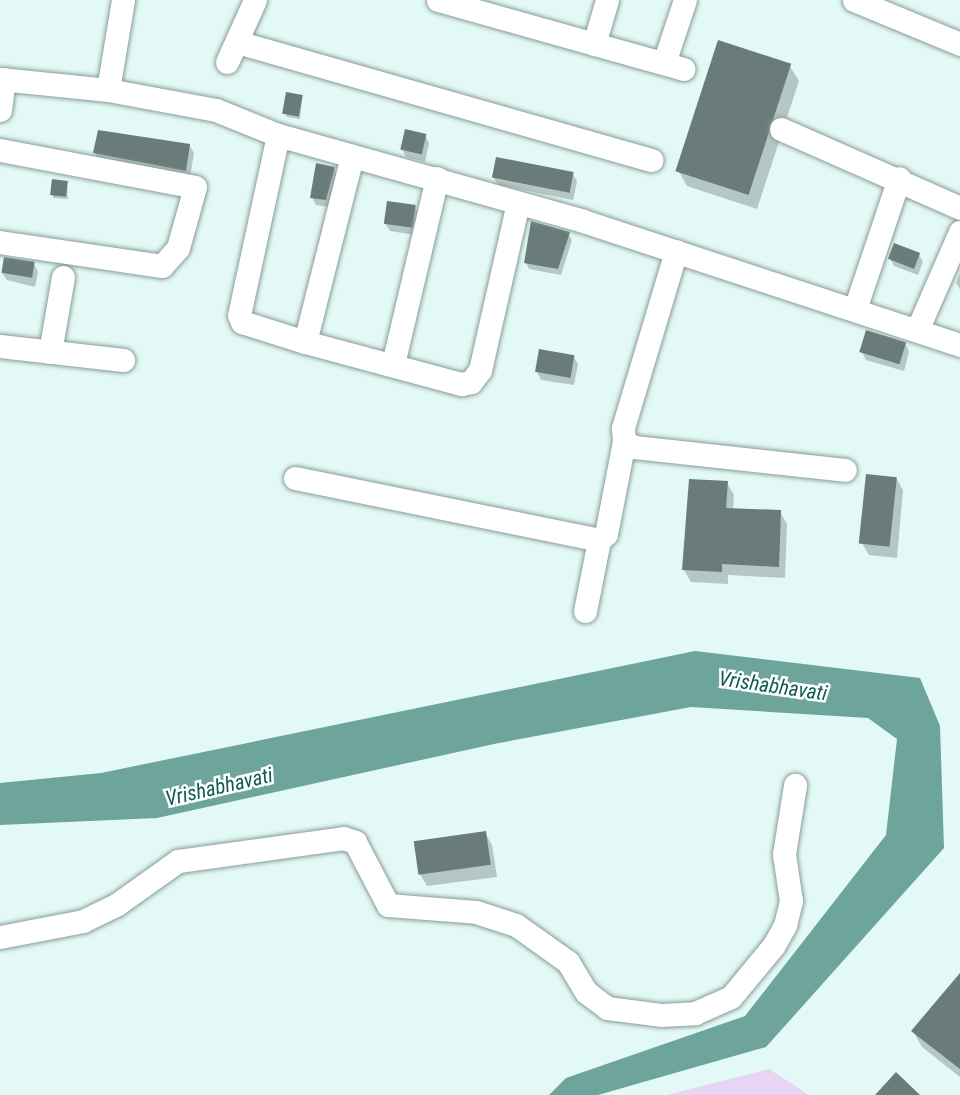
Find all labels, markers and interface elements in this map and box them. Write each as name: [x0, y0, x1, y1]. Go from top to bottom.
water label: Vrishabhavati: [717, 666, 829, 706]
water label: Vrishabhavati: [163, 762, 275, 812]

